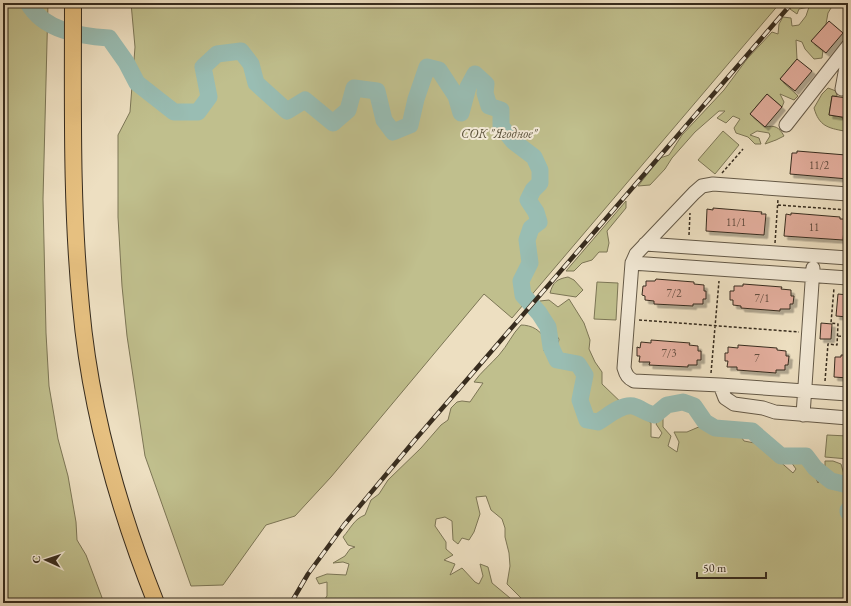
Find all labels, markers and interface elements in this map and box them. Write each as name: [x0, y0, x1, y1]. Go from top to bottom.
park label: СОК "Ягодное": [461, 125, 539, 142]
house number: 11/2: [809, 158, 830, 172]
house number: 11/1: [726, 215, 746, 229]
house number: 11: [809, 220, 819, 234]
house number: 7/2: [667, 286, 682, 300]
house number: 7/1: [755, 291, 769, 305]
house number: 7/3: [662, 346, 676, 360]
house number: 7: [754, 351, 760, 365]
north arrow: [26, 540, 66, 580]
scale bar: [697, 554, 766, 580]
text: С: [29, 555, 43, 564]
text: 50 m: [703, 560, 727, 576]

